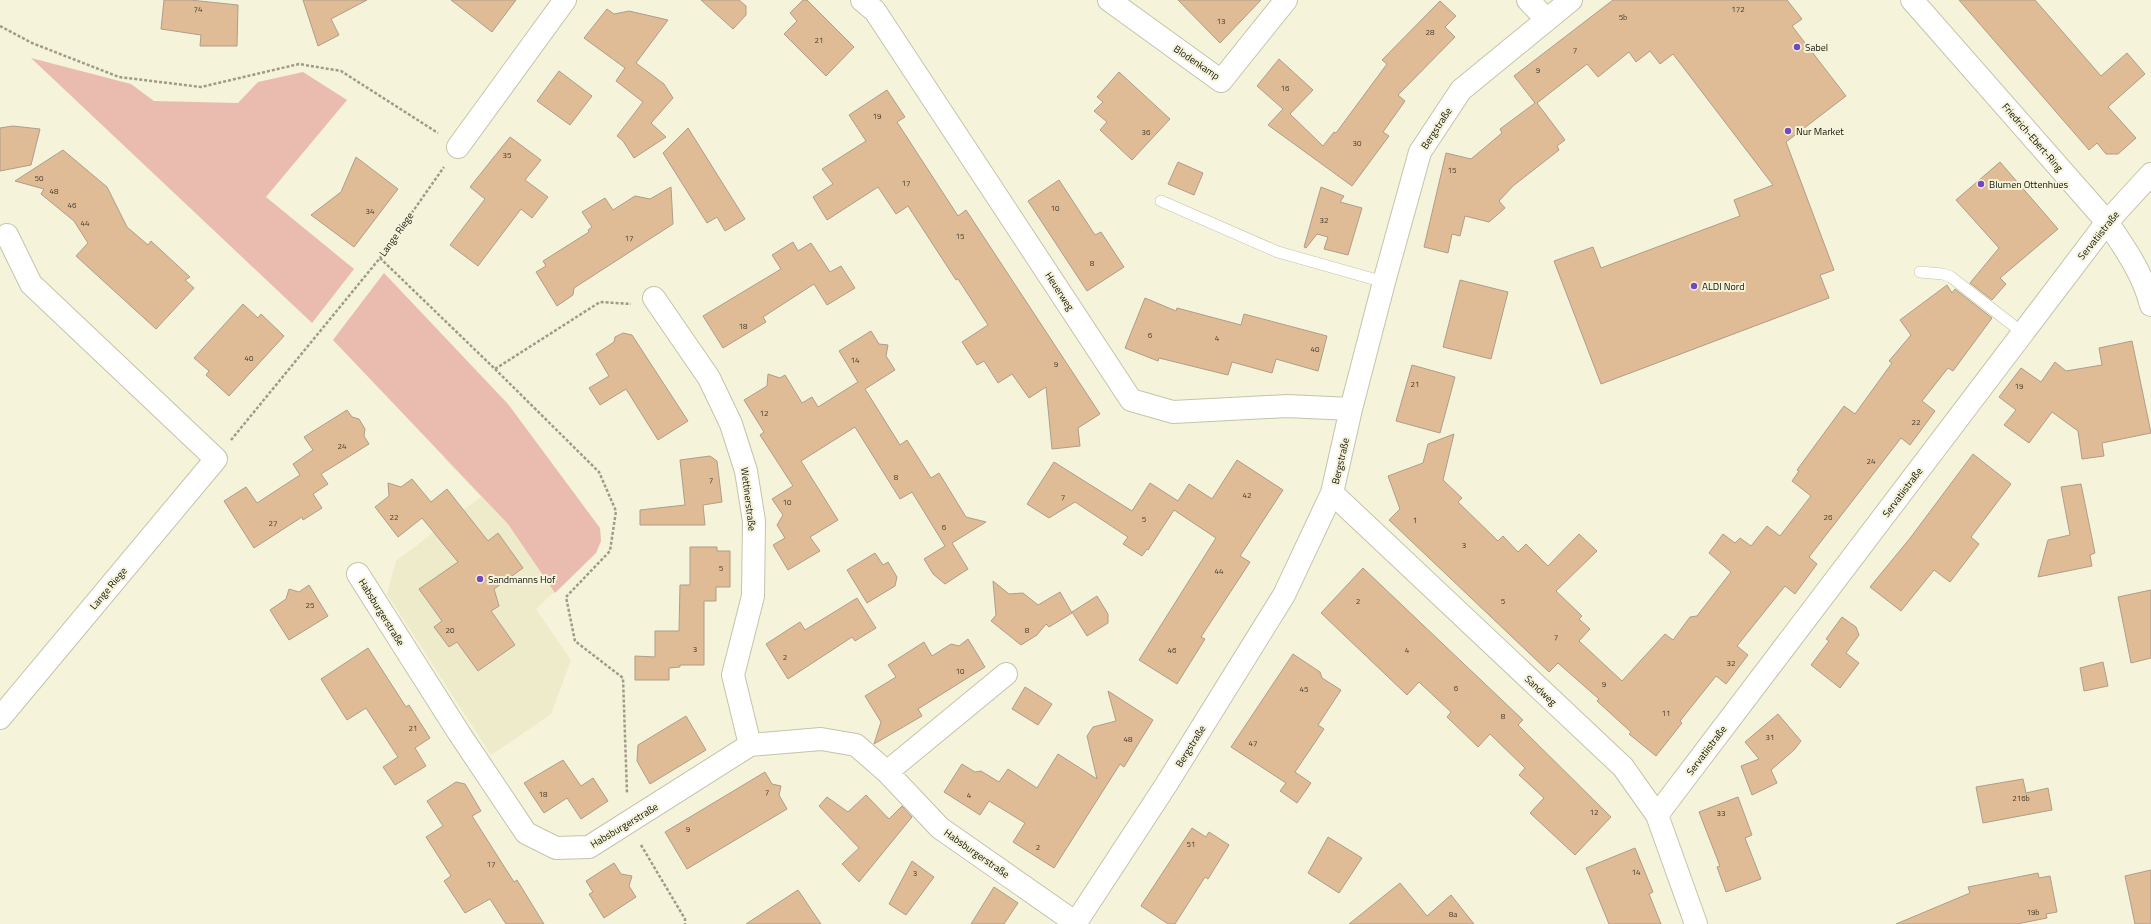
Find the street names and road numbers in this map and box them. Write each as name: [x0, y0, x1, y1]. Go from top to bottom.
street label: Blodenkamp: [1171, 41, 1223, 83]
street label: Friedrich-Ebert-Ring: [1999, 100, 2067, 175]
street label: Bergstraße: [1417, 104, 1456, 152]
street label: Servatiistraße: [2074, 208, 2123, 263]
street label: Lange Riege: [376, 209, 417, 260]
street label: Heuerweg: [1041, 269, 1078, 314]
street label: Bergstraße: [1328, 436, 1353, 486]
street label: Servatiistraße: [1879, 464, 1926, 520]
street label: Wettinerstraße: [737, 466, 760, 532]
street label: Lange Riege: [86, 564, 131, 613]
street label: Habsburgerstraße: [355, 576, 408, 649]
street label: Sandweg: [1521, 672, 1560, 709]
street label: Bergstraße: [1172, 722, 1209, 770]
street label: Servatiistraße: [1683, 722, 1730, 778]
street label: Habsburgerstraße: [588, 799, 661, 852]
street label: Habsburgerstraße: [941, 825, 1012, 882]

